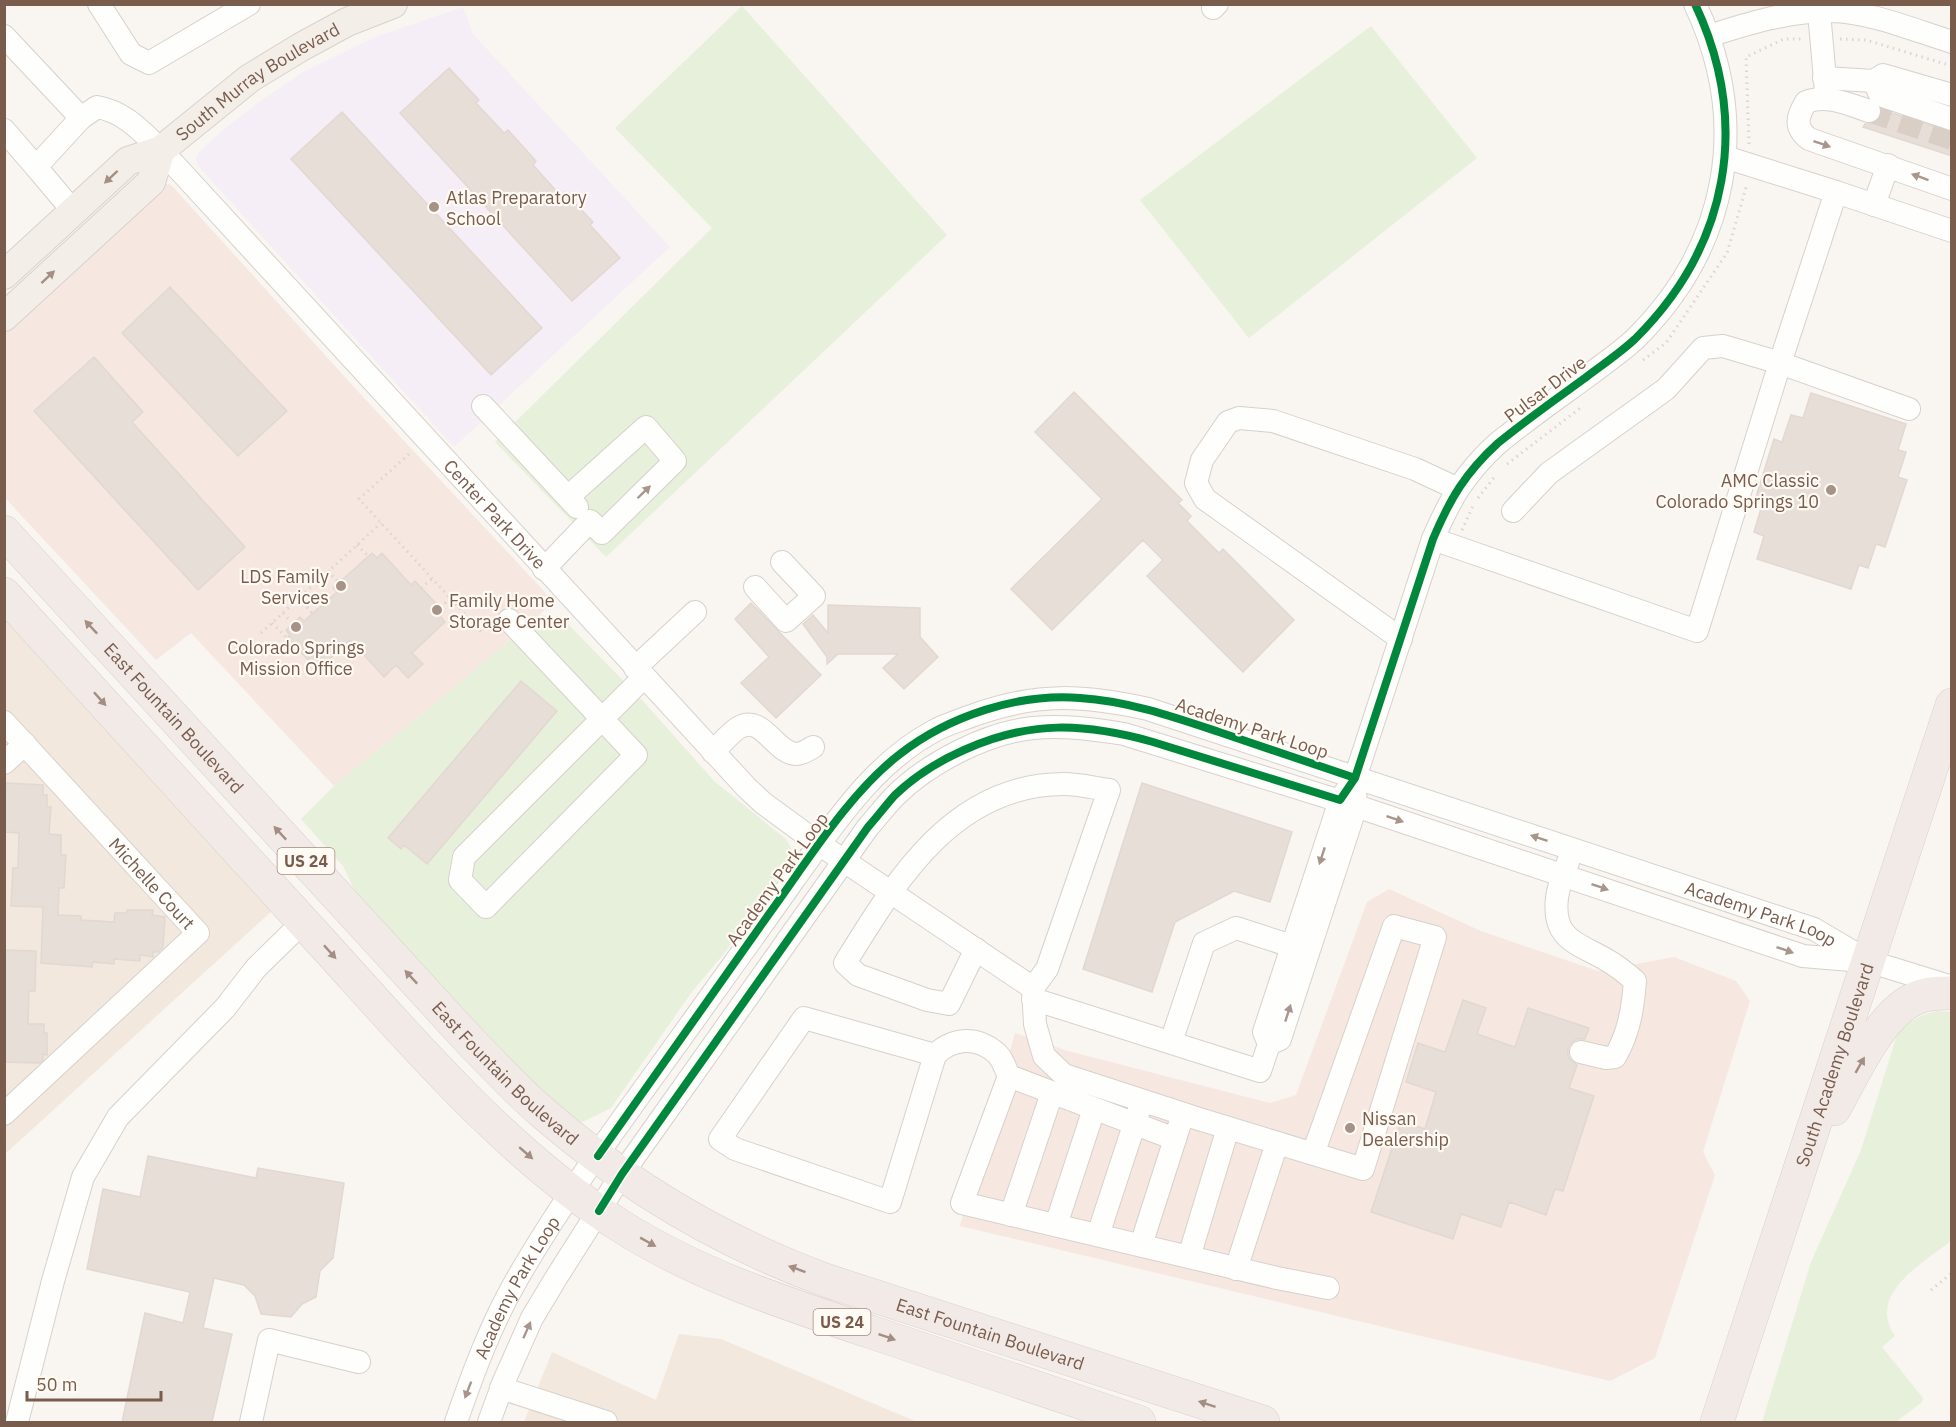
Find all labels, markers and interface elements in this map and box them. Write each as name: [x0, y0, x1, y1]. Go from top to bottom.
street label: South Murray Boulevard: [171, 17, 343, 145]
one-way arrow: [1813, 139, 1831, 149]
one-way arrow: [103, 170, 118, 184]
one-way arrow: [1911, 172, 1929, 181]
place label: Atlas Preparatory School: [446, 186, 587, 230]
marker: Atlas Preparatory School: [427, 200, 441, 214]
one-way arrow: [40, 270, 55, 284]
street label: Pulsar Drive: [1499, 351, 1591, 427]
street label: Center Park Drive: [439, 454, 551, 574]
place label: AMC Classic Colorado Springs 10: [1656, 469, 1819, 513]
marker: AMC Classic Colorado Springs 10: [1824, 483, 1838, 497]
one-way arrow: [636, 485, 650, 499]
place label: LDS Family Services: [240, 565, 329, 609]
marker: LDS Family Services: [334, 579, 348, 593]
place label: Family Home Storage Center: [449, 589, 570, 633]
marker: Family Home Storage Center: [430, 603, 444, 617]
one-way arrow: [85, 620, 98, 635]
marker: Colorado Springs Mission Office: [289, 620, 303, 634]
place label: Colorado Springs Mission Office: [227, 636, 365, 680]
street label: East Fountain Boulevard: [99, 638, 249, 798]
one-way arrow: [93, 691, 106, 706]
street label: Academy Park Loop: [1173, 692, 1331, 764]
street label: Academy Park Loop: [721, 808, 833, 950]
one-way arrow: [1387, 815, 1405, 825]
one-way arrow: [274, 826, 287, 841]
street label: Michelle Court: [104, 832, 200, 934]
one-way arrow: [1530, 833, 1548, 842]
one-way arrow: [1316, 847, 1326, 865]
road number: US 24: [278, 848, 334, 874]
street label: Academy Park Loop: [1682, 876, 1841, 951]
one-way arrow: [1591, 883, 1609, 893]
one-way arrow: [323, 944, 336, 959]
one-way arrow: [1776, 946, 1794, 955]
street label: South Academy Boulevard: [1790, 960, 1878, 1170]
one-way arrow: [405, 970, 419, 984]
street label: East Fountain Boulevard: [428, 996, 584, 1150]
one-way arrow: [1284, 1004, 1294, 1022]
one-way arrow: [1854, 1057, 1864, 1074]
place label: Nissan Dealership: [1362, 1107, 1449, 1151]
marker: Nissan Dealership: [1343, 1121, 1357, 1135]
one-way arrow: [518, 1147, 534, 1160]
street label: Academy Park Loop: [469, 1211, 564, 1362]
one-way arrow: [640, 1237, 657, 1247]
one-way arrow: [787, 1264, 805, 1274]
street label: East Fountain Boulevard: [893, 1292, 1087, 1375]
road number: US 24: [814, 1309, 870, 1335]
one-way arrow: [522, 1320, 532, 1338]
one-way arrow: [879, 1333, 897, 1343]
scale bar: [27, 1364, 160, 1402]
text: 50 m: [36, 1373, 78, 1396]
one-way arrow: [462, 1381, 472, 1399]
one-way arrow: [1198, 1399, 1216, 1409]

